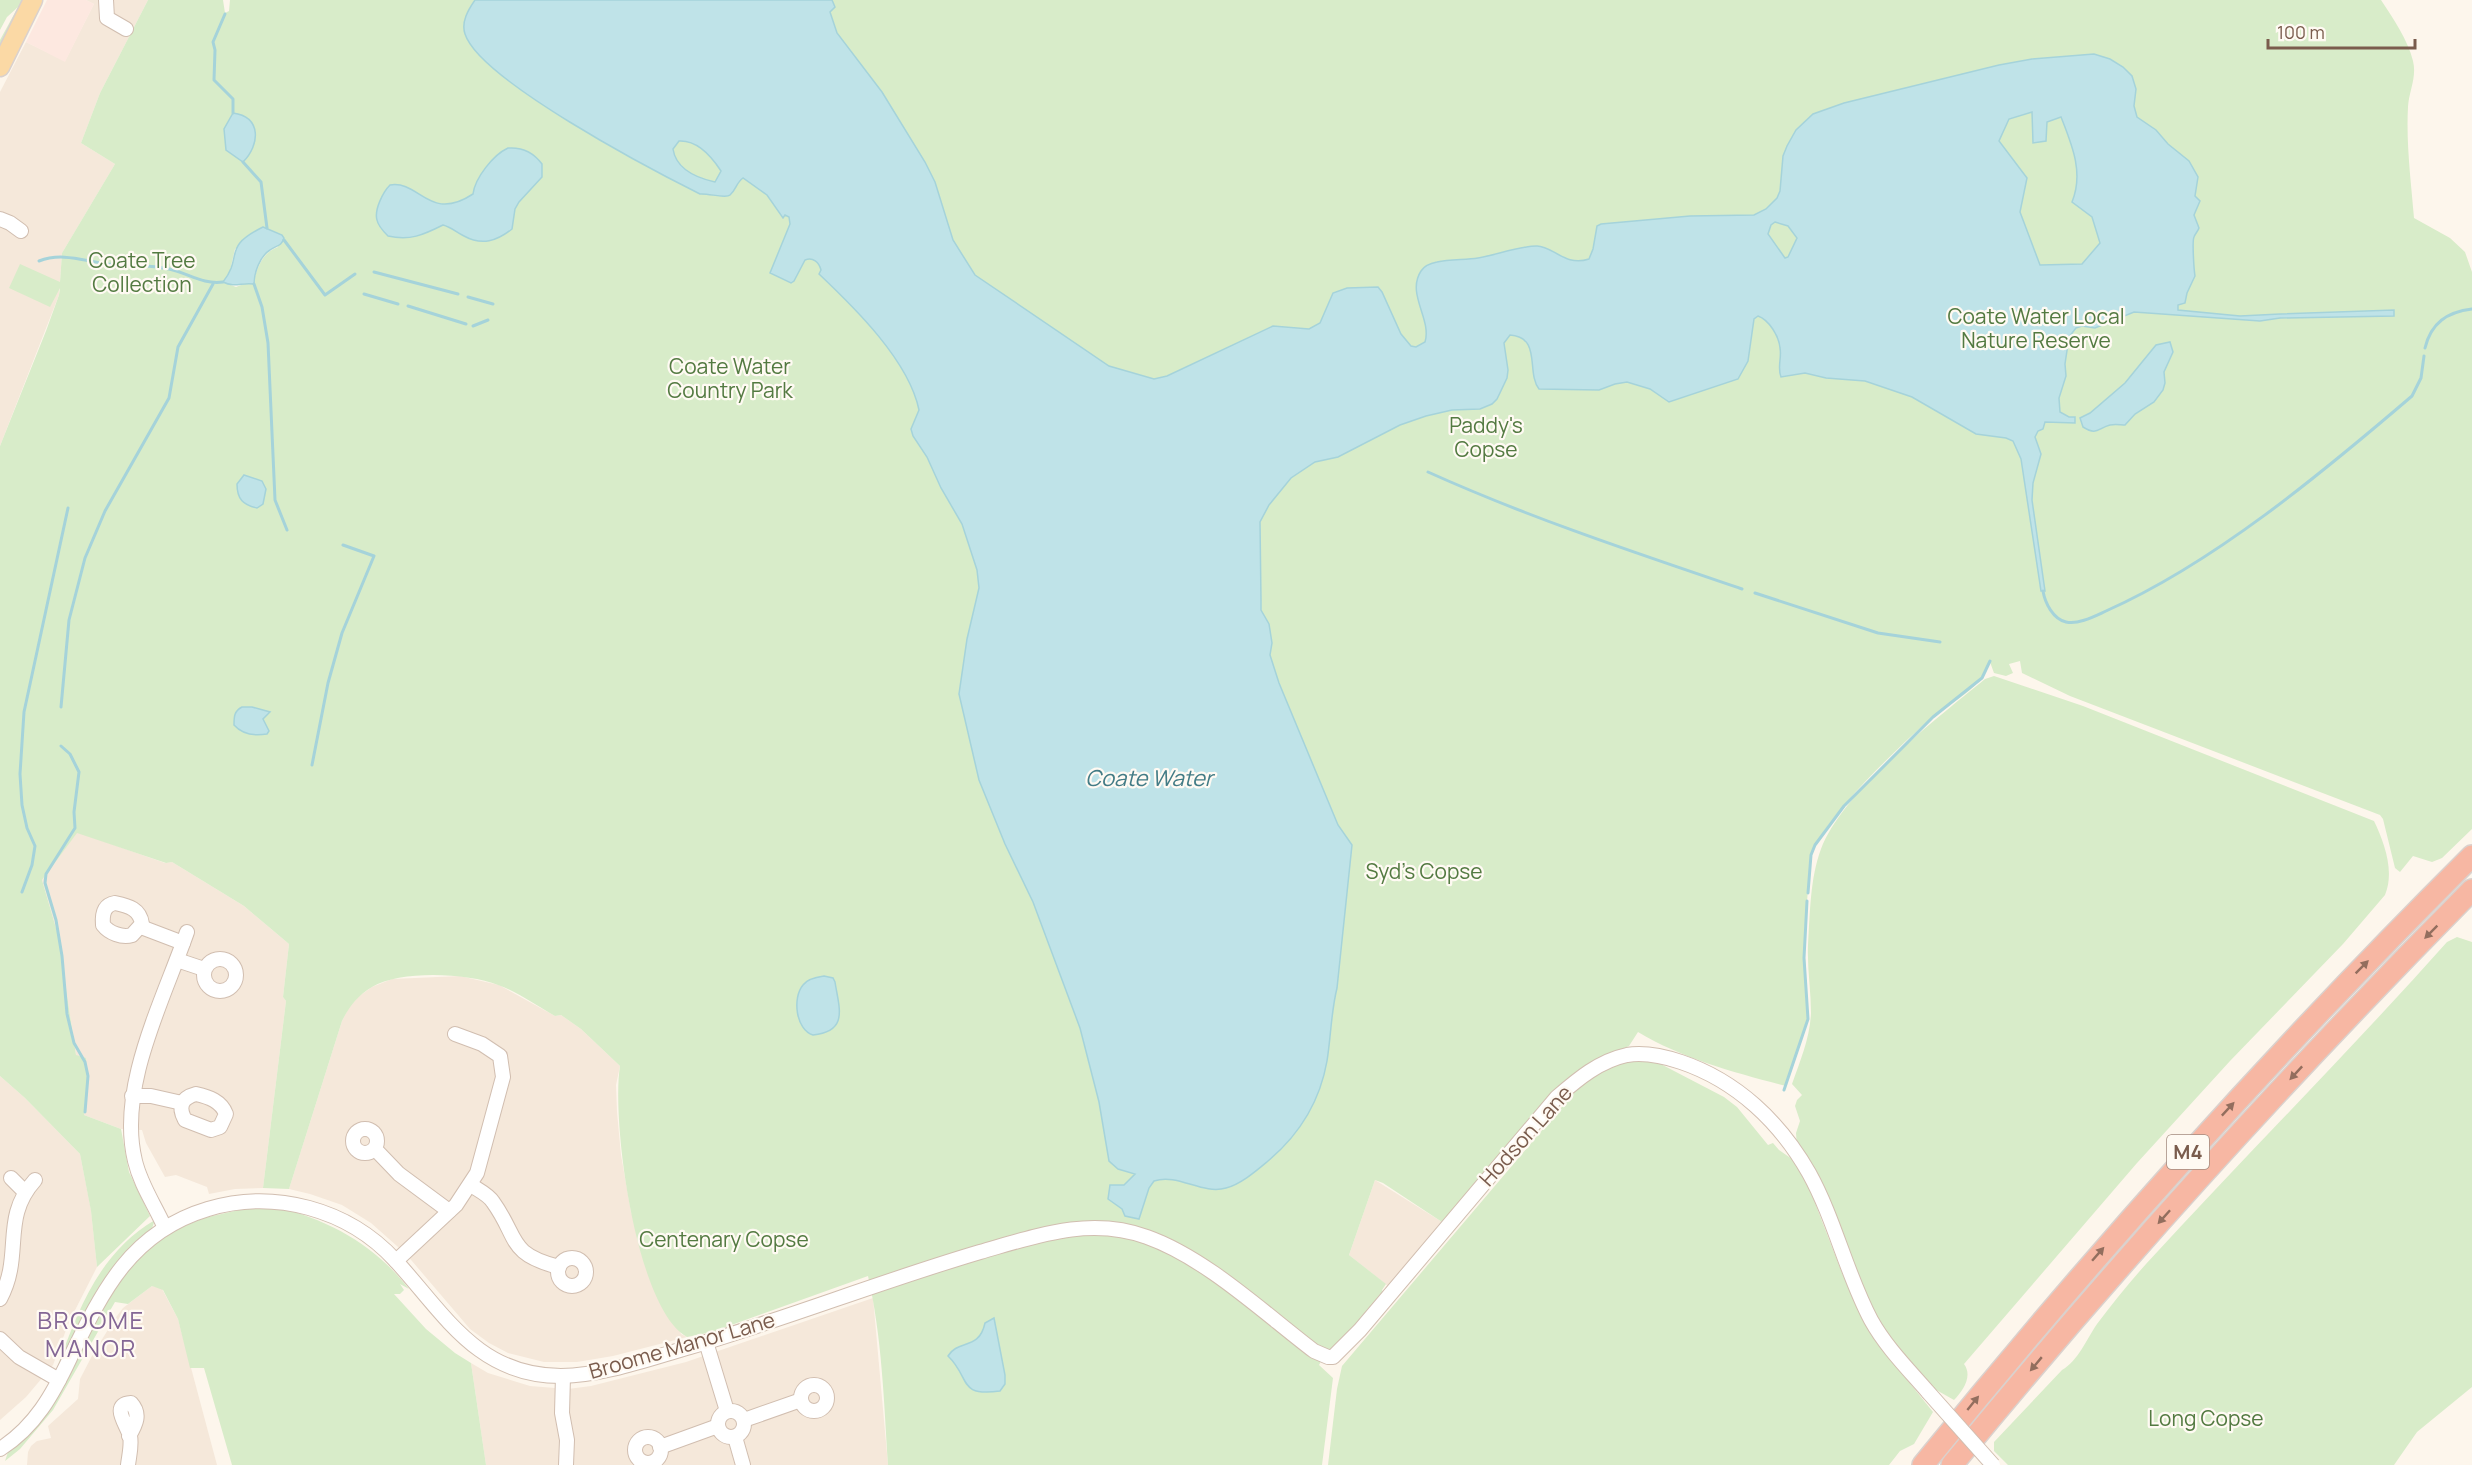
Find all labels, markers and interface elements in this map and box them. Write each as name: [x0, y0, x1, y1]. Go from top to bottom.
scale bar: [2268, 12, 2415, 50]
text: 100 m: [2277, 20, 2325, 44]
park label: Coate Tree Collection: [89, 246, 195, 298]
park label: Coate Water Local Nature Reserve: [1947, 302, 2125, 354]
park label: Coate Water Country Park: [667, 352, 793, 404]
park label: Paddy's Copse: [1449, 411, 1523, 463]
water label: Coate Water: [1085, 763, 1216, 793]
park label: Syd's Copse: [1365, 857, 1483, 885]
one-way arrow: [2424, 924, 2438, 938]
one-way arrow: [2355, 959, 2369, 974]
one-way arrow: [2289, 1065, 2303, 1080]
street label: Hodson Lane: [1473, 1079, 1578, 1192]
one-way arrow: [2221, 1101, 2235, 1116]
road number: M4: [2167, 1135, 2209, 1169]
one-way arrow: [2157, 1209, 2171, 1224]
park label: Centenary Copse: [639, 1225, 809, 1253]
one-way arrow: [2092, 1246, 2105, 1262]
district label: BROOME MANOR: [37, 1303, 145, 1364]
street label: Broome Manor Lane: [585, 1305, 778, 1385]
one-way arrow: [2030, 1356, 2043, 1371]
one-way arrow: [1966, 1395, 1979, 1411]
park label: Long Copse: [2148, 1404, 2264, 1432]

